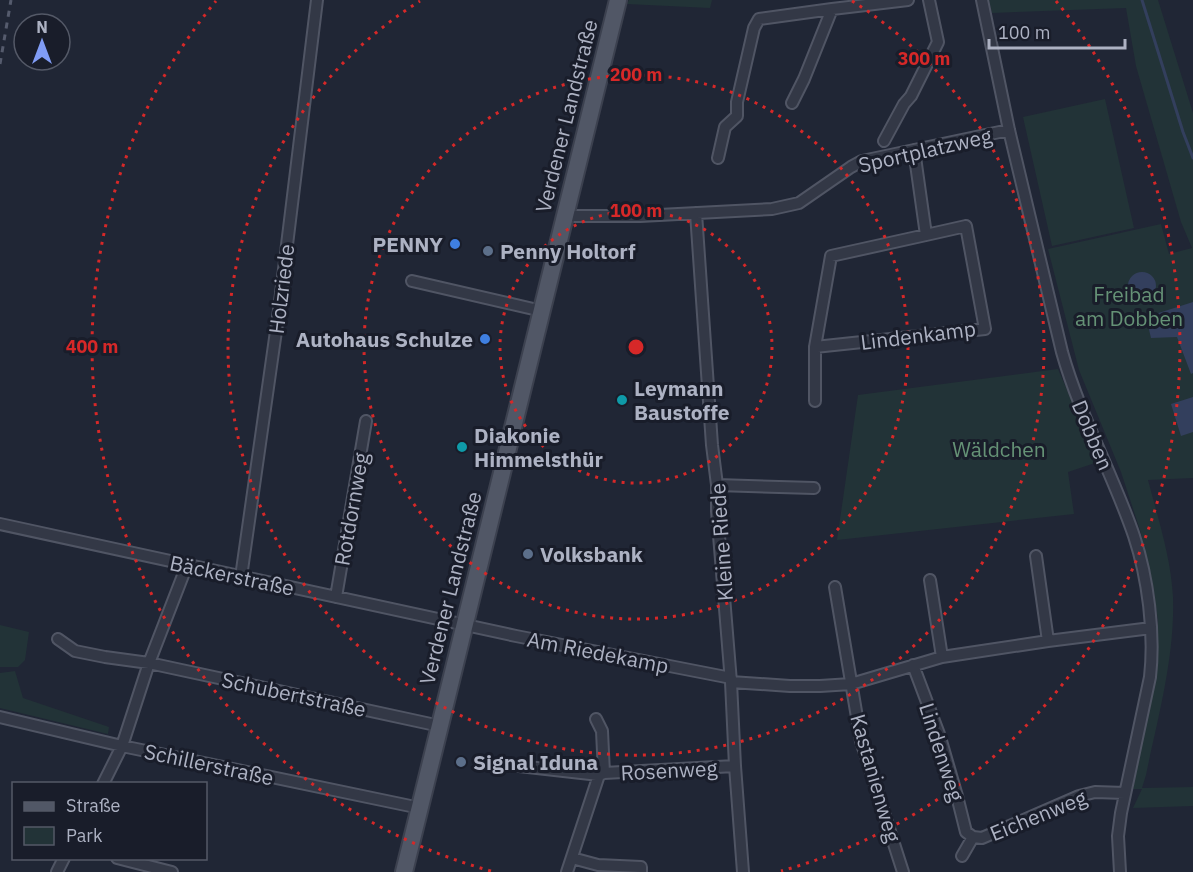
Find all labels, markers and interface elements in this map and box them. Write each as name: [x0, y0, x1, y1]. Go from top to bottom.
north arrow: [12, 12, 72, 72]
scale bar: [989, 12, 1126, 50]
street label: Verdener Landstraße: [528, 16, 604, 216]
text: N: [36, 17, 48, 37]
text: 100 m: [998, 21, 1050, 44]
text: 300 m: [898, 47, 950, 70]
text: 200 m: [610, 63, 662, 86]
street label: Sportplatzweg: [856, 121, 994, 179]
text: 100 m: [610, 199, 662, 222]
place label: PENNY: [372, 230, 443, 258]
marker: PENNY: [448, 237, 462, 251]
place label: Penny Holtorf: [500, 237, 636, 265]
street label: Holzriede: [262, 242, 300, 336]
marker: Penny Holtorf: [481, 244, 495, 258]
park label: Freibad am Dobben: [1075, 280, 1183, 332]
street label: Lindenkamp: [859, 314, 977, 356]
place label: Autohaus Schulze: [296, 325, 473, 353]
marker: Autohaus Schulze: [478, 332, 492, 346]
text: 400 m: [66, 335, 118, 358]
centre of rings: [626, 337, 646, 357]
place label: Leymann Baustoffe: [634, 374, 730, 426]
marker: Leymann Baustoffe: [615, 393, 629, 407]
street label: Dobben: [1066, 396, 1120, 474]
place label: Diakonie Himmelsthür: [474, 421, 603, 473]
park label: Wäldchen: [952, 435, 1046, 463]
marker: Diakonie Himmelsthür: [455, 440, 469, 454]
street label: Rotdornweg: [327, 450, 375, 568]
street label: Kleine Riede: [703, 482, 739, 602]
street label: Verdener Landstraße: [412, 488, 488, 688]
place label: Volksbank: [540, 540, 644, 568]
marker: Volksbank: [521, 547, 535, 561]
street label: Bäckerstraße: [167, 548, 297, 602]
street label: Am Riedekamp: [525, 625, 671, 679]
street label: Schubertstraße: [219, 665, 369, 723]
street label: Lindenweg: [913, 699, 971, 805]
street label: Kastanienweg: [844, 711, 908, 845]
street label: Schillerstraße: [142, 737, 276, 791]
place label: Signal Iduna: [473, 748, 598, 776]
street label: Rosenweg: [620, 753, 718, 787]
marker: Signal Iduna: [454, 755, 468, 769]
legend: [12, 782, 207, 860]
street label: Eichenweg: [985, 783, 1091, 847]
text: Straße: [66, 794, 120, 817]
text: Park: [66, 824, 103, 847]

